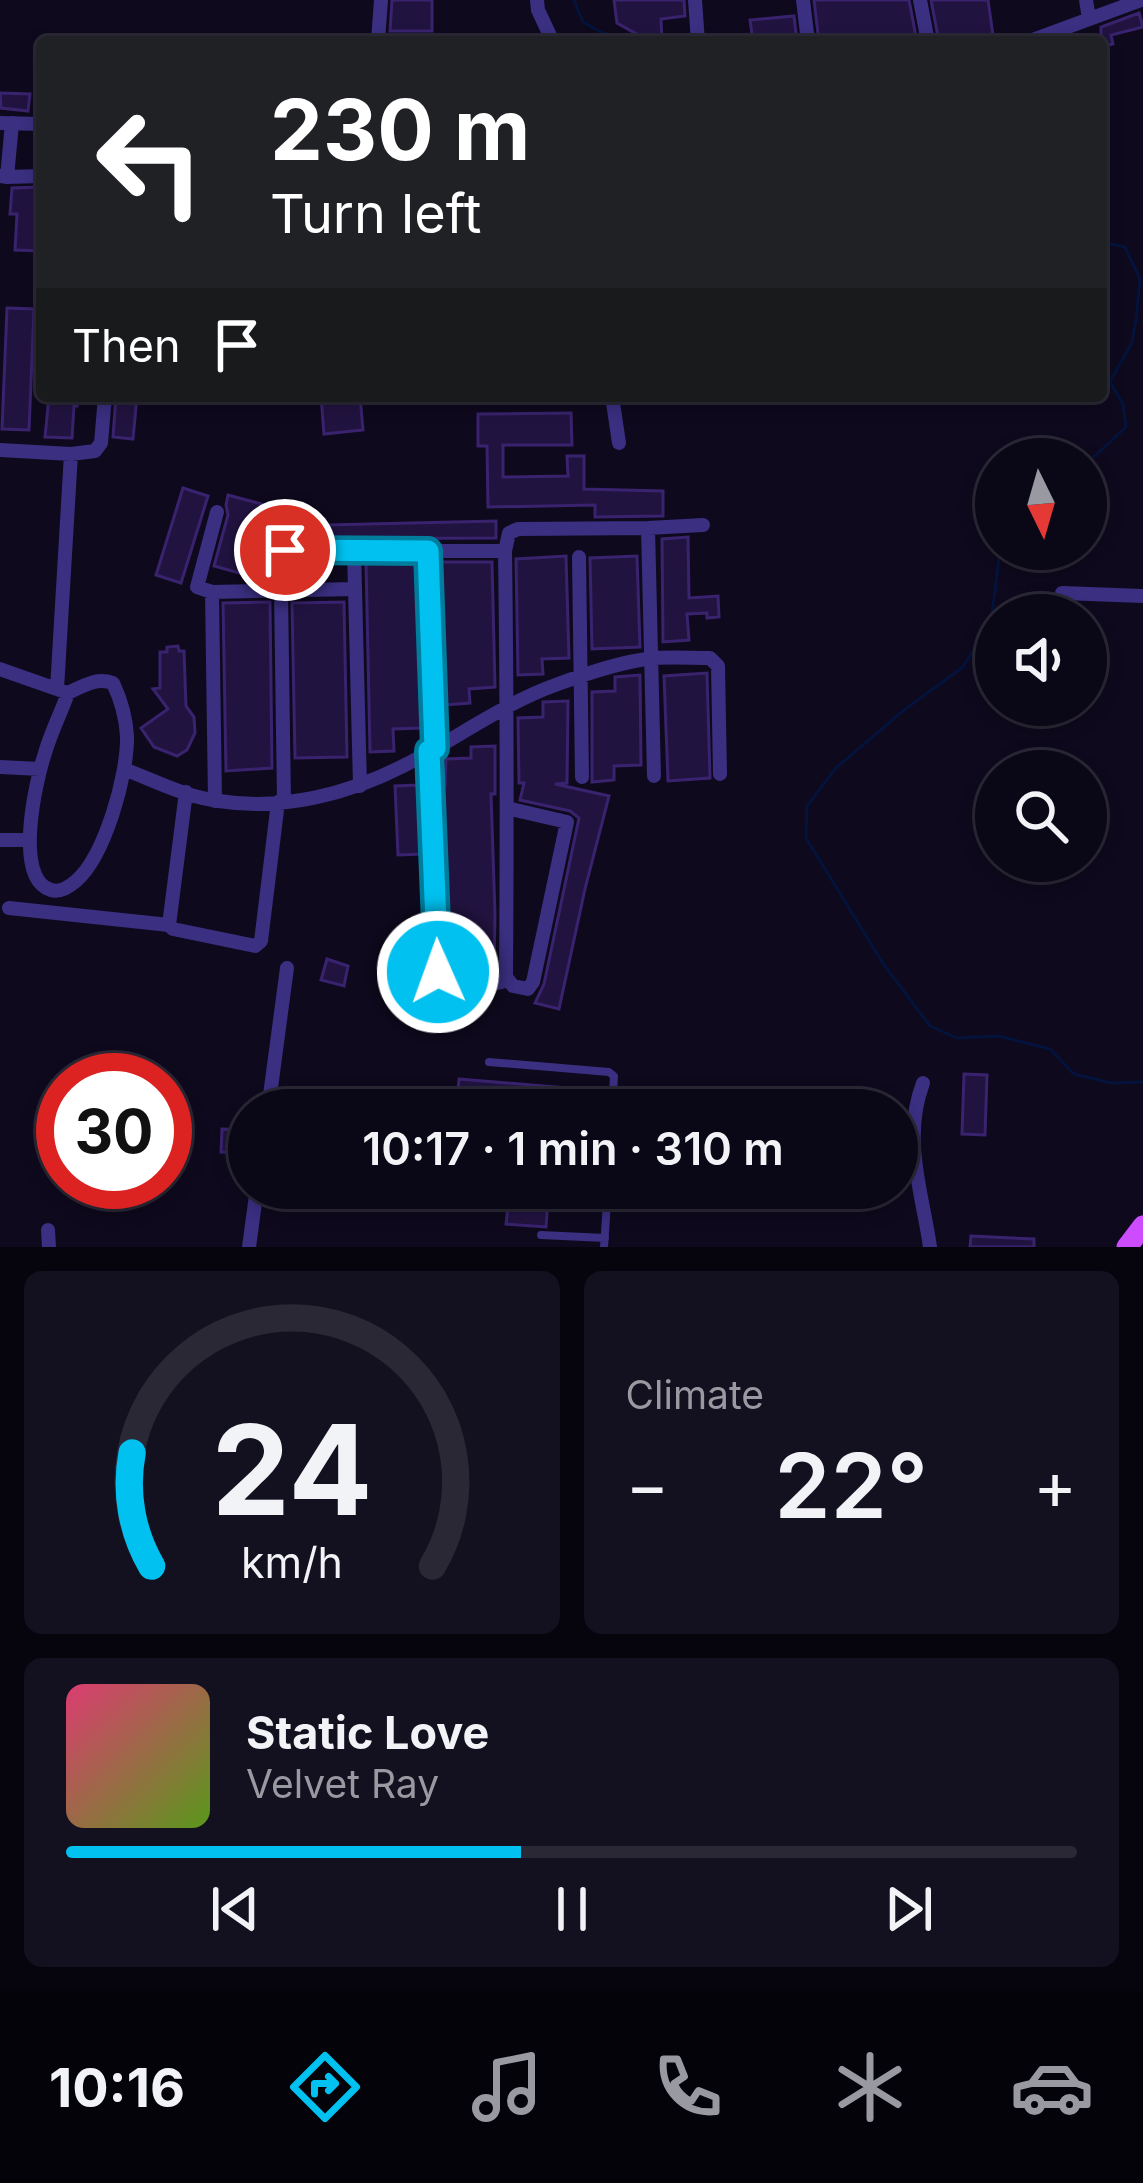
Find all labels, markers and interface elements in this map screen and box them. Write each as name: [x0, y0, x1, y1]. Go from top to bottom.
text: 230 m: [270, 79, 530, 180]
icon: left: [72, 84, 228, 240]
text: Turn left: [270, 181, 481, 246]
icon: arrive: [204, 312, 270, 378]
text: Then: [72, 318, 180, 373]
north arrow: [975, 438, 1107, 570]
map controls: [975, 438, 1107, 882]
pin: [234, 499, 336, 601]
icon: arrive: [252, 517, 318, 583]
button: sound: [975, 594, 1107, 726]
button: search: [975, 750, 1107, 882]
position arrow: [375, 909, 501, 1035]
speed limit sign: 30: [36, 1053, 192, 1209]
text: 10:17 · 1 min · 310 m: [362, 1121, 784, 1176]
text: Climate: [626, 1371, 764, 1418]
text: 24: [211, 1394, 372, 1545]
text: 22°: [775, 1431, 928, 1540]
text: −: [626, 1445, 669, 1525]
text: +: [1033, 1445, 1077, 1525]
text: km/h: [241, 1535, 343, 1587]
text: Static Love: [246, 1705, 489, 1760]
text: Velvet Ray: [246, 1760, 439, 1807]
icon: previous: [202, 1876, 268, 1942]
icon: pause: [539, 1876, 605, 1942]
icon: next: [876, 1876, 942, 1942]
icon: directions: [283, 2045, 367, 2129]
icon: music: [465, 2045, 549, 2129]
icon: phone: [646, 2045, 730, 2129]
icon: climate: [828, 2045, 912, 2129]
icon: car: [1010, 2045, 1094, 2129]
text: 10:16: [49, 2055, 185, 2120]

